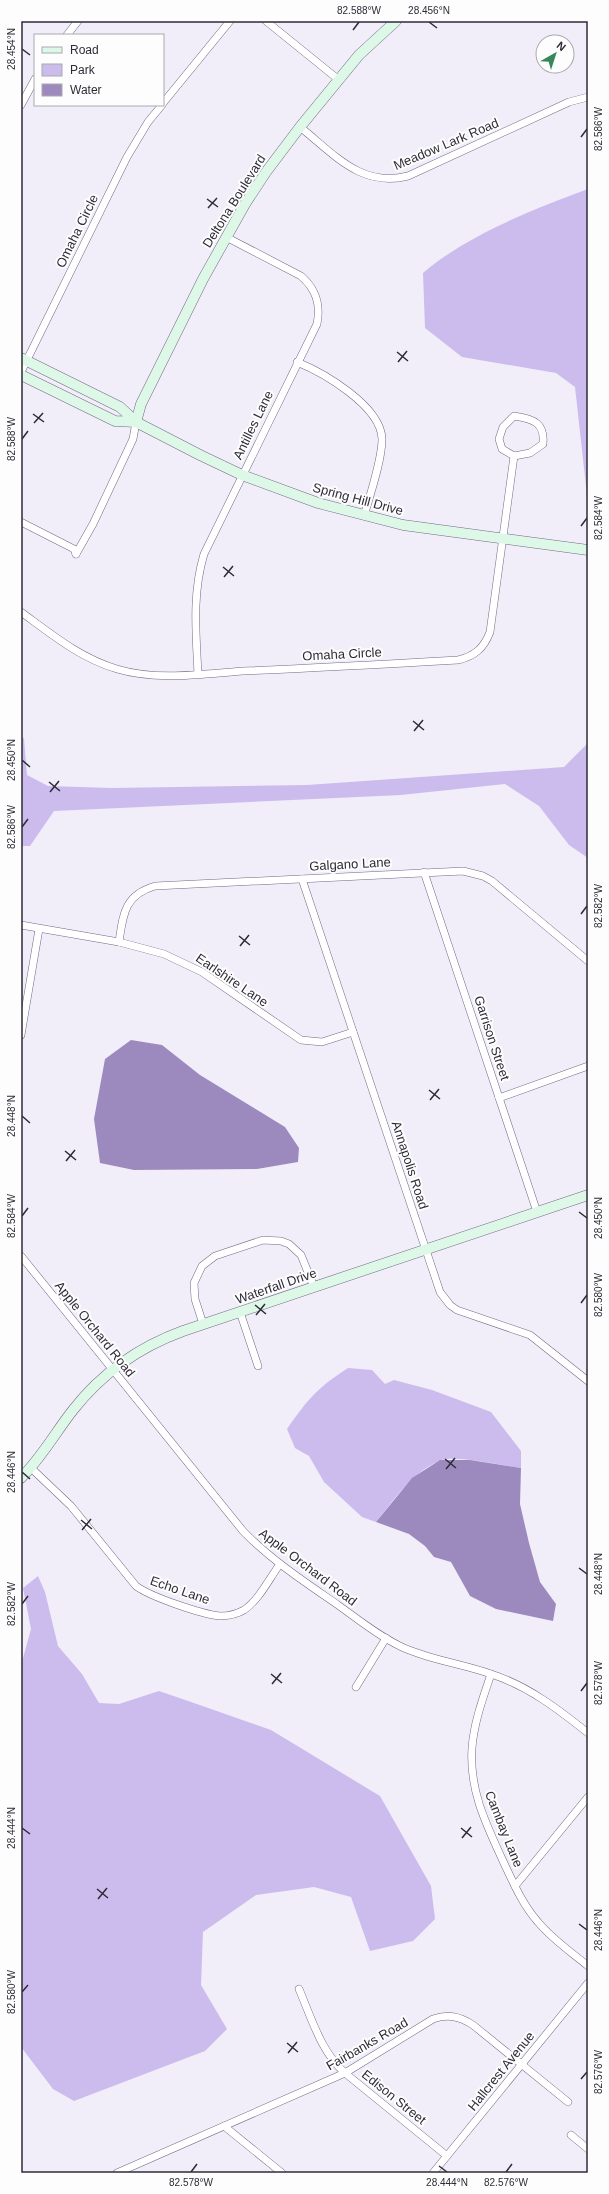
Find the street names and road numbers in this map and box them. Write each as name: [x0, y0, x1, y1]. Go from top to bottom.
street label: Meadow Lark Road: [391, 115, 501, 173]
street label: Deltona Boulevard: [199, 152, 269, 250]
street label: Omaha Circle: [53, 192, 101, 270]
street label: Antilles Lane: [230, 388, 276, 462]
street label: Spring Hill Drive: [311, 480, 405, 518]
street label: Omaha Circle: [302, 644, 382, 664]
street label: Galgano Lane: [309, 854, 391, 874]
street label: Earlshire Lane: [193, 950, 271, 1010]
street label: Garrison Street: [471, 994, 513, 1083]
street label: Annapolis Road: [389, 1119, 431, 1211]
street label: Waterfall Drive: [233, 1265, 319, 1307]
street label: Apple Orchard Road: [52, 1278, 138, 1380]
street label: Apple Orchard Road: [256, 1525, 360, 1609]
street label: Echo Lane: [148, 1573, 212, 1607]
street label: Cambay Lane: [482, 1789, 526, 1869]
street label: Fairbanks Road: [324, 2015, 410, 2073]
street label: Hallcrest Avenue: [465, 2028, 537, 2114]
street label: Edison Street: [359, 2067, 429, 2128]

